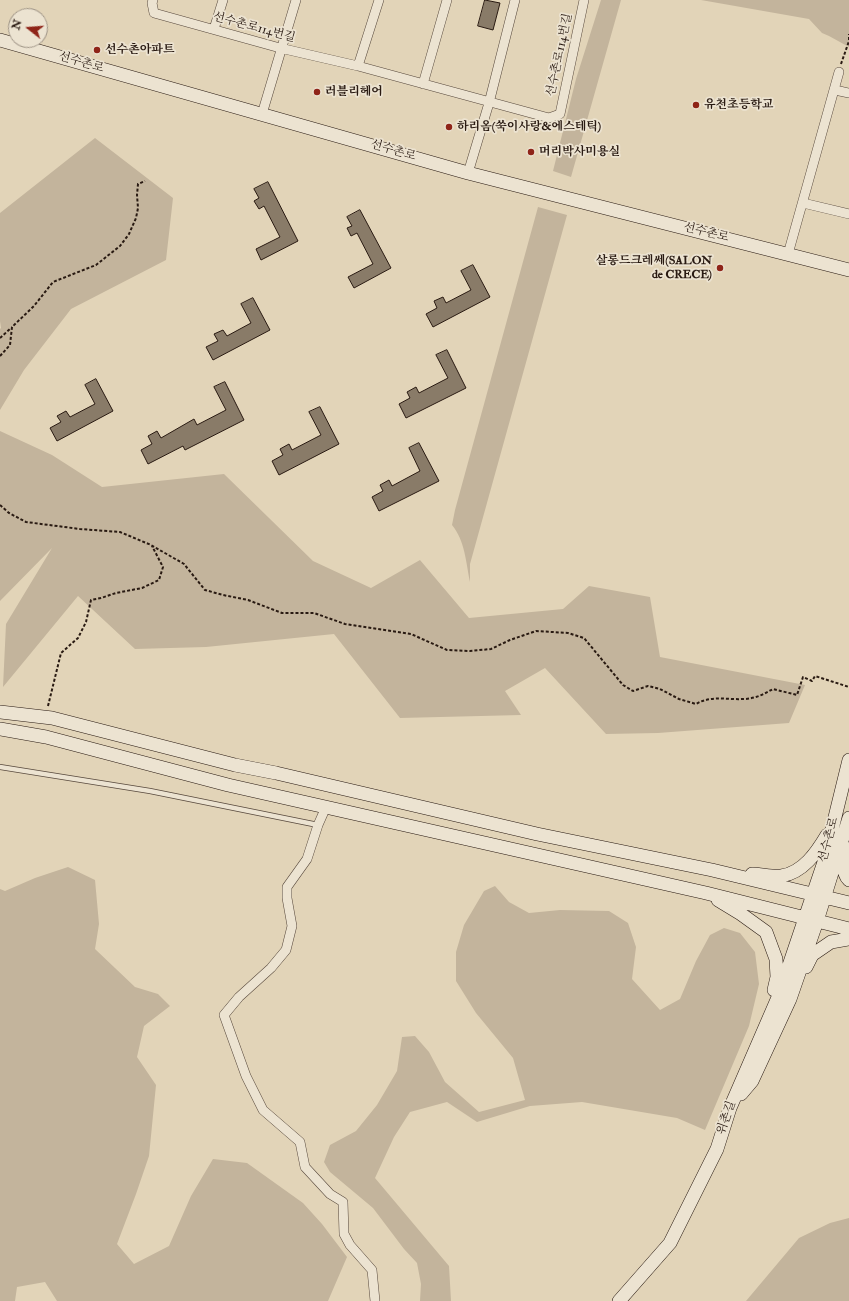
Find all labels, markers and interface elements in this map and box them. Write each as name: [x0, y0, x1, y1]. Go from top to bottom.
north arrow: [8, 8, 48, 48]
street label: 선수촌로114번길: [211, 10, 297, 46]
street label: 선수촌로114번길: [544, 12, 576, 98]
text: N: [9, 18, 25, 31]
place label: 선수촌아파트: [105, 43, 175, 57]
marker: 선수촌아파트: [92, 45, 102, 55]
street label: 선수촌로: [57, 50, 105, 76]
place label: 러블리헤어: [325, 85, 383, 99]
marker: 러블리헤어: [312, 87, 322, 97]
place label: 유천초등학교: [704, 98, 774, 112]
marker: 유천초등학교: [691, 100, 701, 110]
place label: 하리옴(쑥이사랑&에스테틱): [457, 120, 601, 134]
marker: 하리옴(쑥이사랑&에스테틱): [444, 122, 454, 132]
street label: 선수촌로: [369, 138, 417, 164]
place label: 머리박사미용실: [539, 145, 620, 159]
marker: 머리박사미용실: [526, 147, 536, 157]
street label: 선수촌로: [682, 220, 730, 246]
place label: 살롱드크레쎄(SALON de CRECE): [596, 254, 712, 282]
marker: 살롱드크레쎄(SALON de CRECE): [715, 263, 725, 273]
street label: 선수촌로: [816, 816, 842, 864]
street label: 위촌길: [715, 1099, 739, 1137]

